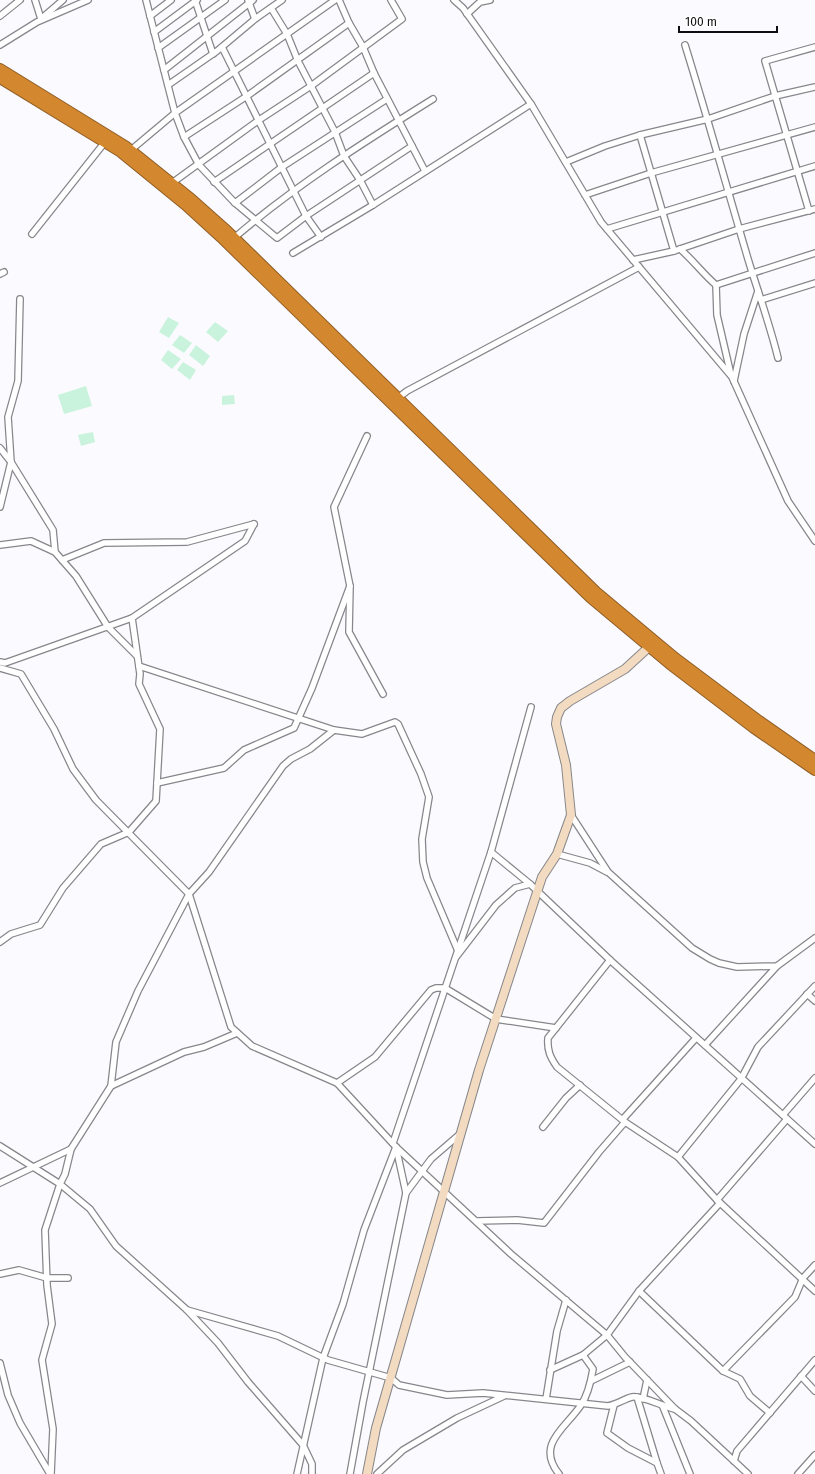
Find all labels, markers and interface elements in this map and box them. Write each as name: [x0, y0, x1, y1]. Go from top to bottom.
scale bar: [679, 8, 777, 34]
text: 100 m: [685, 15, 717, 29]

